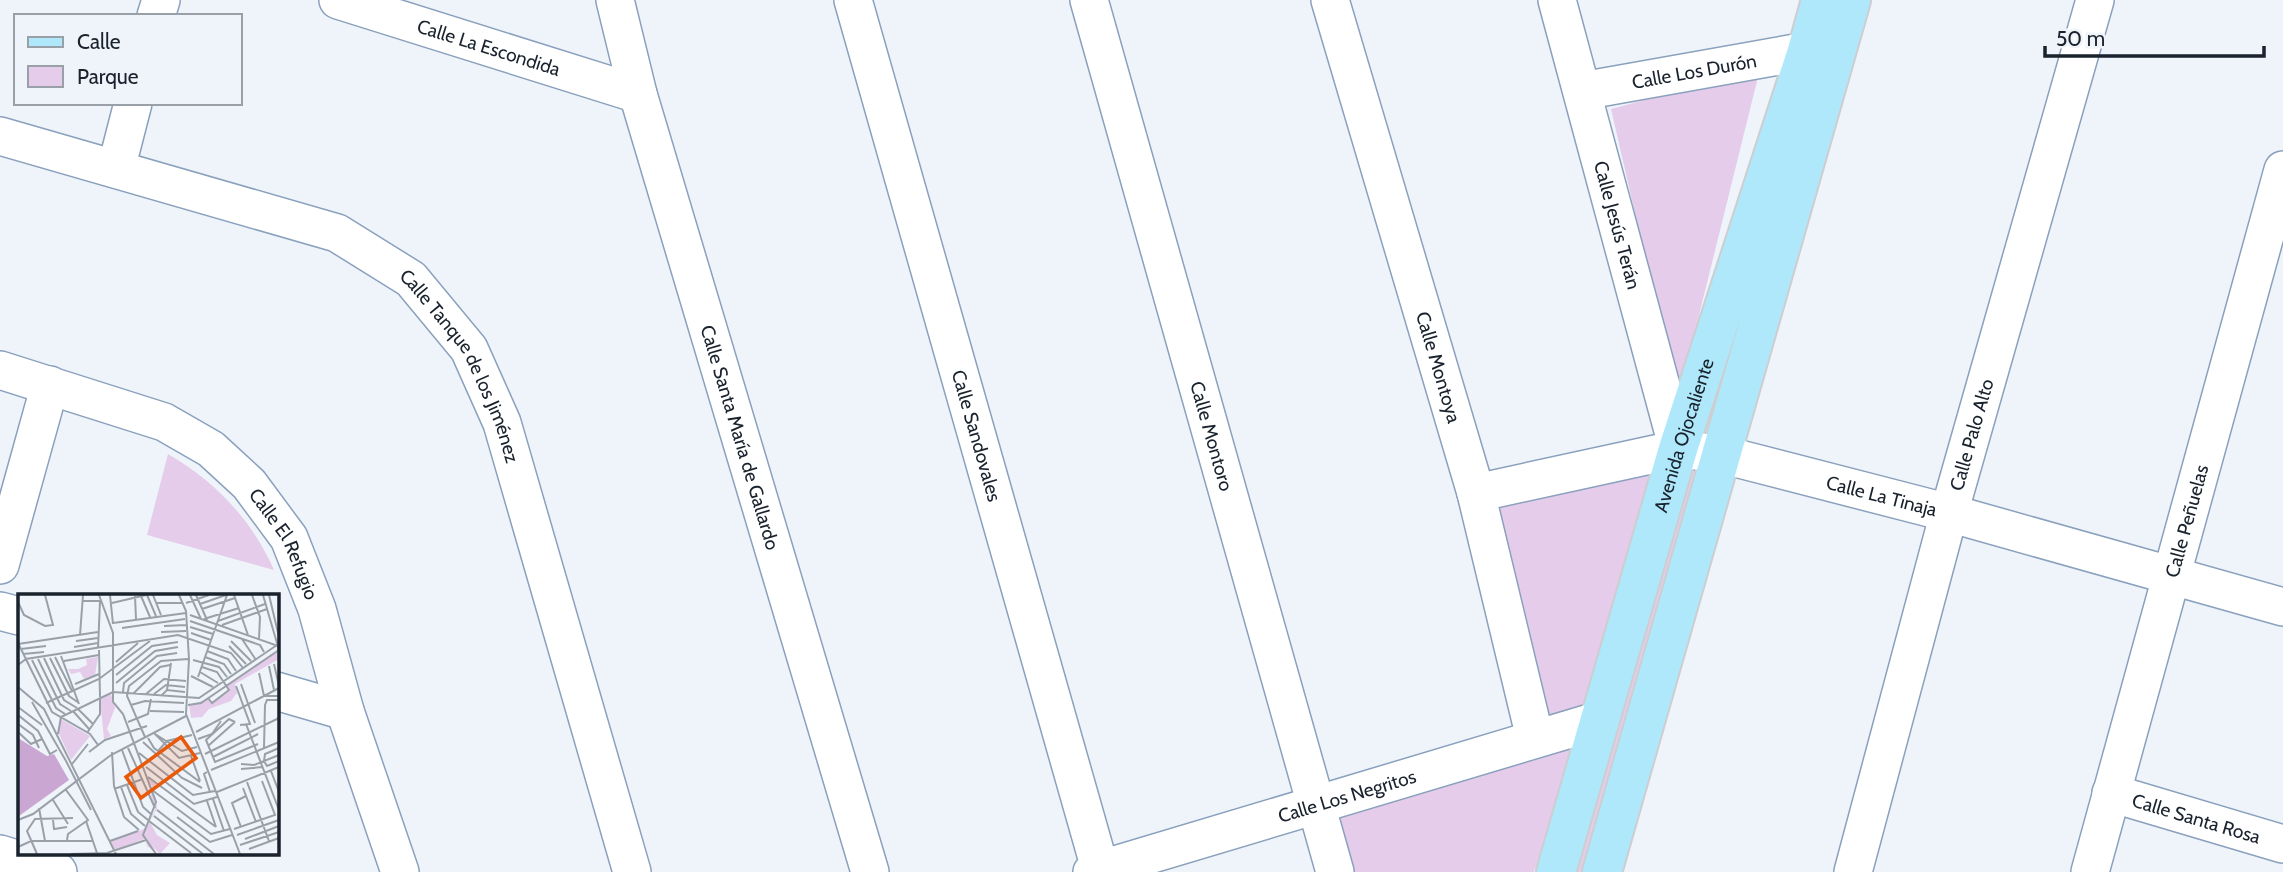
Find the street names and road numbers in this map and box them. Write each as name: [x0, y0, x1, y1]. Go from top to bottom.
street label: Calle La Escondida: [414, 14, 563, 81]
street label: Calle Los Durón: [1630, 49, 1758, 94]
street label: Calle Jesús Terán: [1589, 158, 1645, 292]
street label: Calle Tanque de los Jiménez: [396, 264, 524, 466]
street label: Calle Montoya: [1411, 309, 1466, 426]
street label: Calle Santa María de Gallardo: [696, 322, 784, 553]
street label: Avenida Ojocaliente: [1649, 355, 1719, 515]
street label: Calle Sandovales: [947, 367, 1006, 504]
street label: Calle Palo Alto: [1945, 376, 1999, 493]
street label: Calle Montoro: [1185, 379, 1238, 494]
street label: Calle Peñuelas: [2161, 462, 2213, 580]
street label: Calle La Tinaja: [1824, 471, 1939, 521]
street label: Calle El Refugio: [244, 484, 323, 603]
street label: Calle Los Negritos: [1275, 765, 1419, 828]
street label: Calle Santa Rosa: [2129, 789, 2263, 849]

